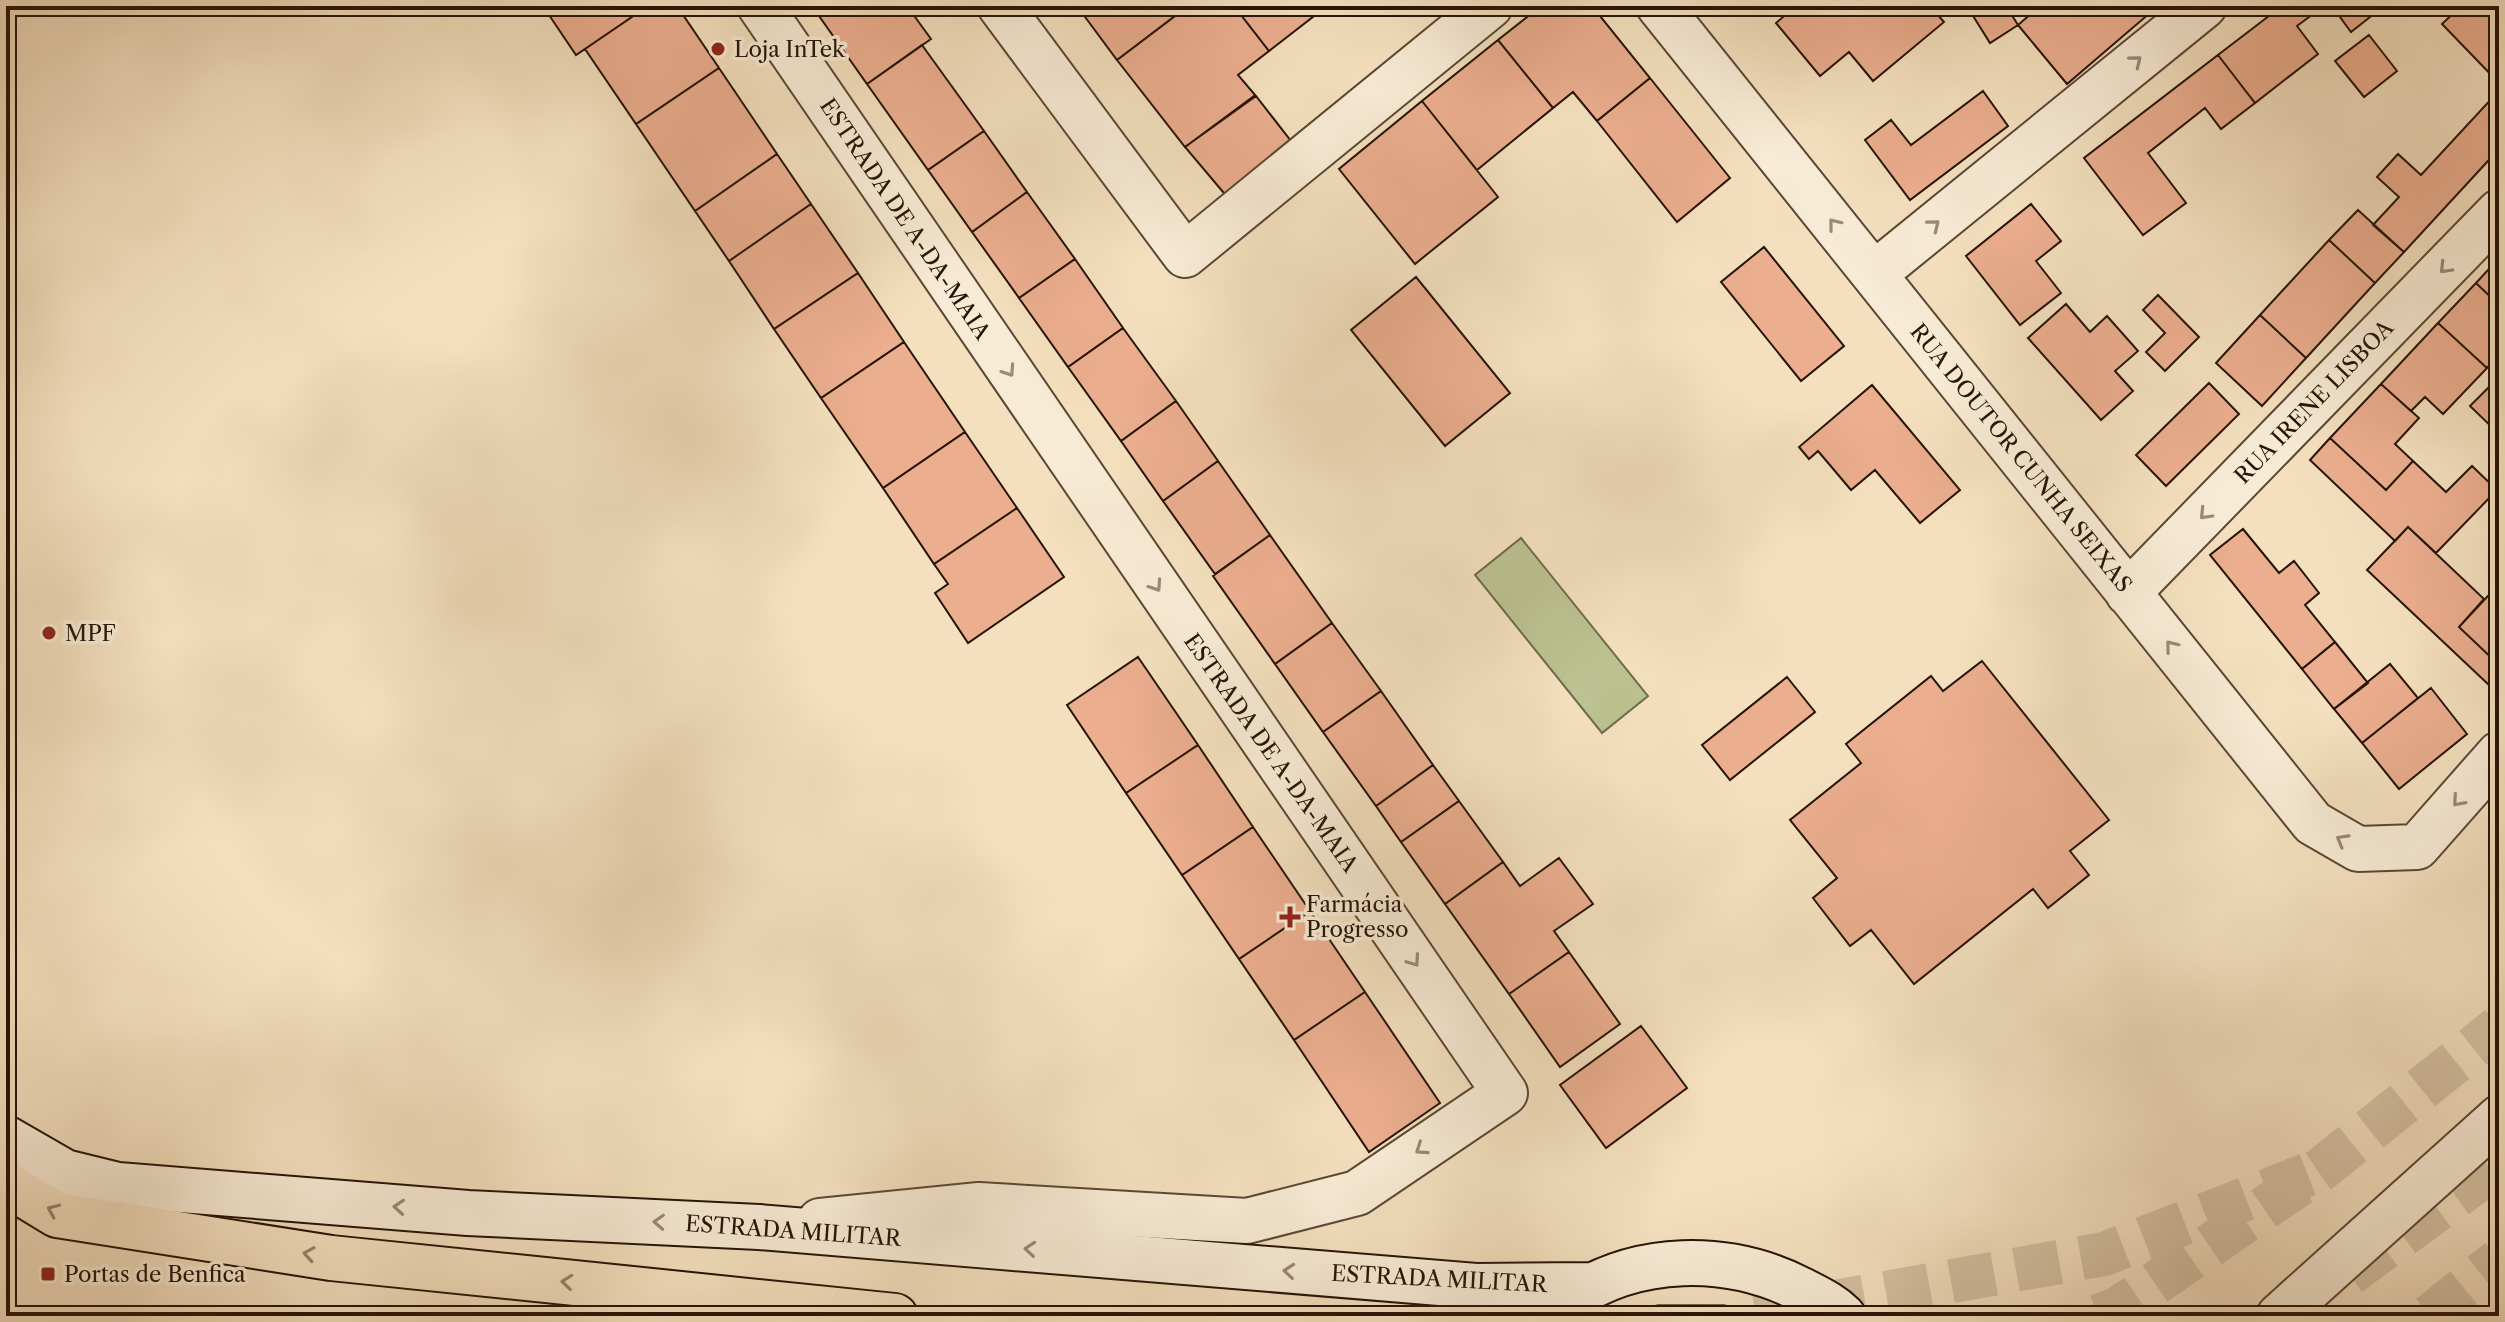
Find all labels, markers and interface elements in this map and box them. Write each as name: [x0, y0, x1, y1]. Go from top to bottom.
place label: Loja InTek: [734, 36, 846, 63]
marker: Loja InTek: [709, 40, 727, 58]
one-way arrow: [2127, 56, 2141, 71]
street label: ESTRADA DE A-DA-MAIA: [814, 93, 996, 345]
one-way arrow: [1829, 218, 1843, 233]
one-way arrow: [1925, 220, 1939, 235]
one-way arrow: [2439, 259, 2454, 273]
street label: RUA IRENE LISBOA: [2229, 314, 2400, 490]
street label: RUA DOUTOR CUNHA SEIXAS: [1904, 318, 2138, 598]
one-way arrow: [1000, 362, 1015, 377]
one-way arrow: [2199, 505, 2214, 519]
one-way arrow: [1146, 577, 1161, 591]
place label: MPF: [65, 620, 116, 647]
marker: MPF: [40, 624, 58, 642]
street label: ESTRADA DE A-DA-MAIA: [1178, 628, 1364, 878]
one-way arrow: [2166, 641, 2181, 655]
one-way arrow: [2453, 791, 2468, 806]
one-way arrow: [2336, 834, 2351, 849]
place label: Farmácia Progresso: [1306, 891, 1409, 943]
marker: Farmácia Progresso: [1281, 908, 1299, 926]
one-way arrow: [1404, 953, 1419, 967]
one-way arrow: [1416, 1139, 1430, 1154]
one-way arrow: [392, 1199, 405, 1216]
one-way arrow: [46, 1204, 61, 1220]
street label: ESTRADA MILITAR: [684, 1210, 903, 1252]
one-way arrow: [652, 1213, 665, 1230]
one-way arrow: [1023, 1241, 1036, 1258]
one-way arrow: [302, 1246, 315, 1263]
street label: ESTRADA MILITAR: [1330, 1260, 1549, 1298]
place label: Portas de Benfica: [64, 1261, 246, 1288]
one-way arrow: [1282, 1263, 1295, 1280]
marker: Portas de Benfica: [39, 1265, 57, 1283]
one-way arrow: [560, 1274, 573, 1291]

